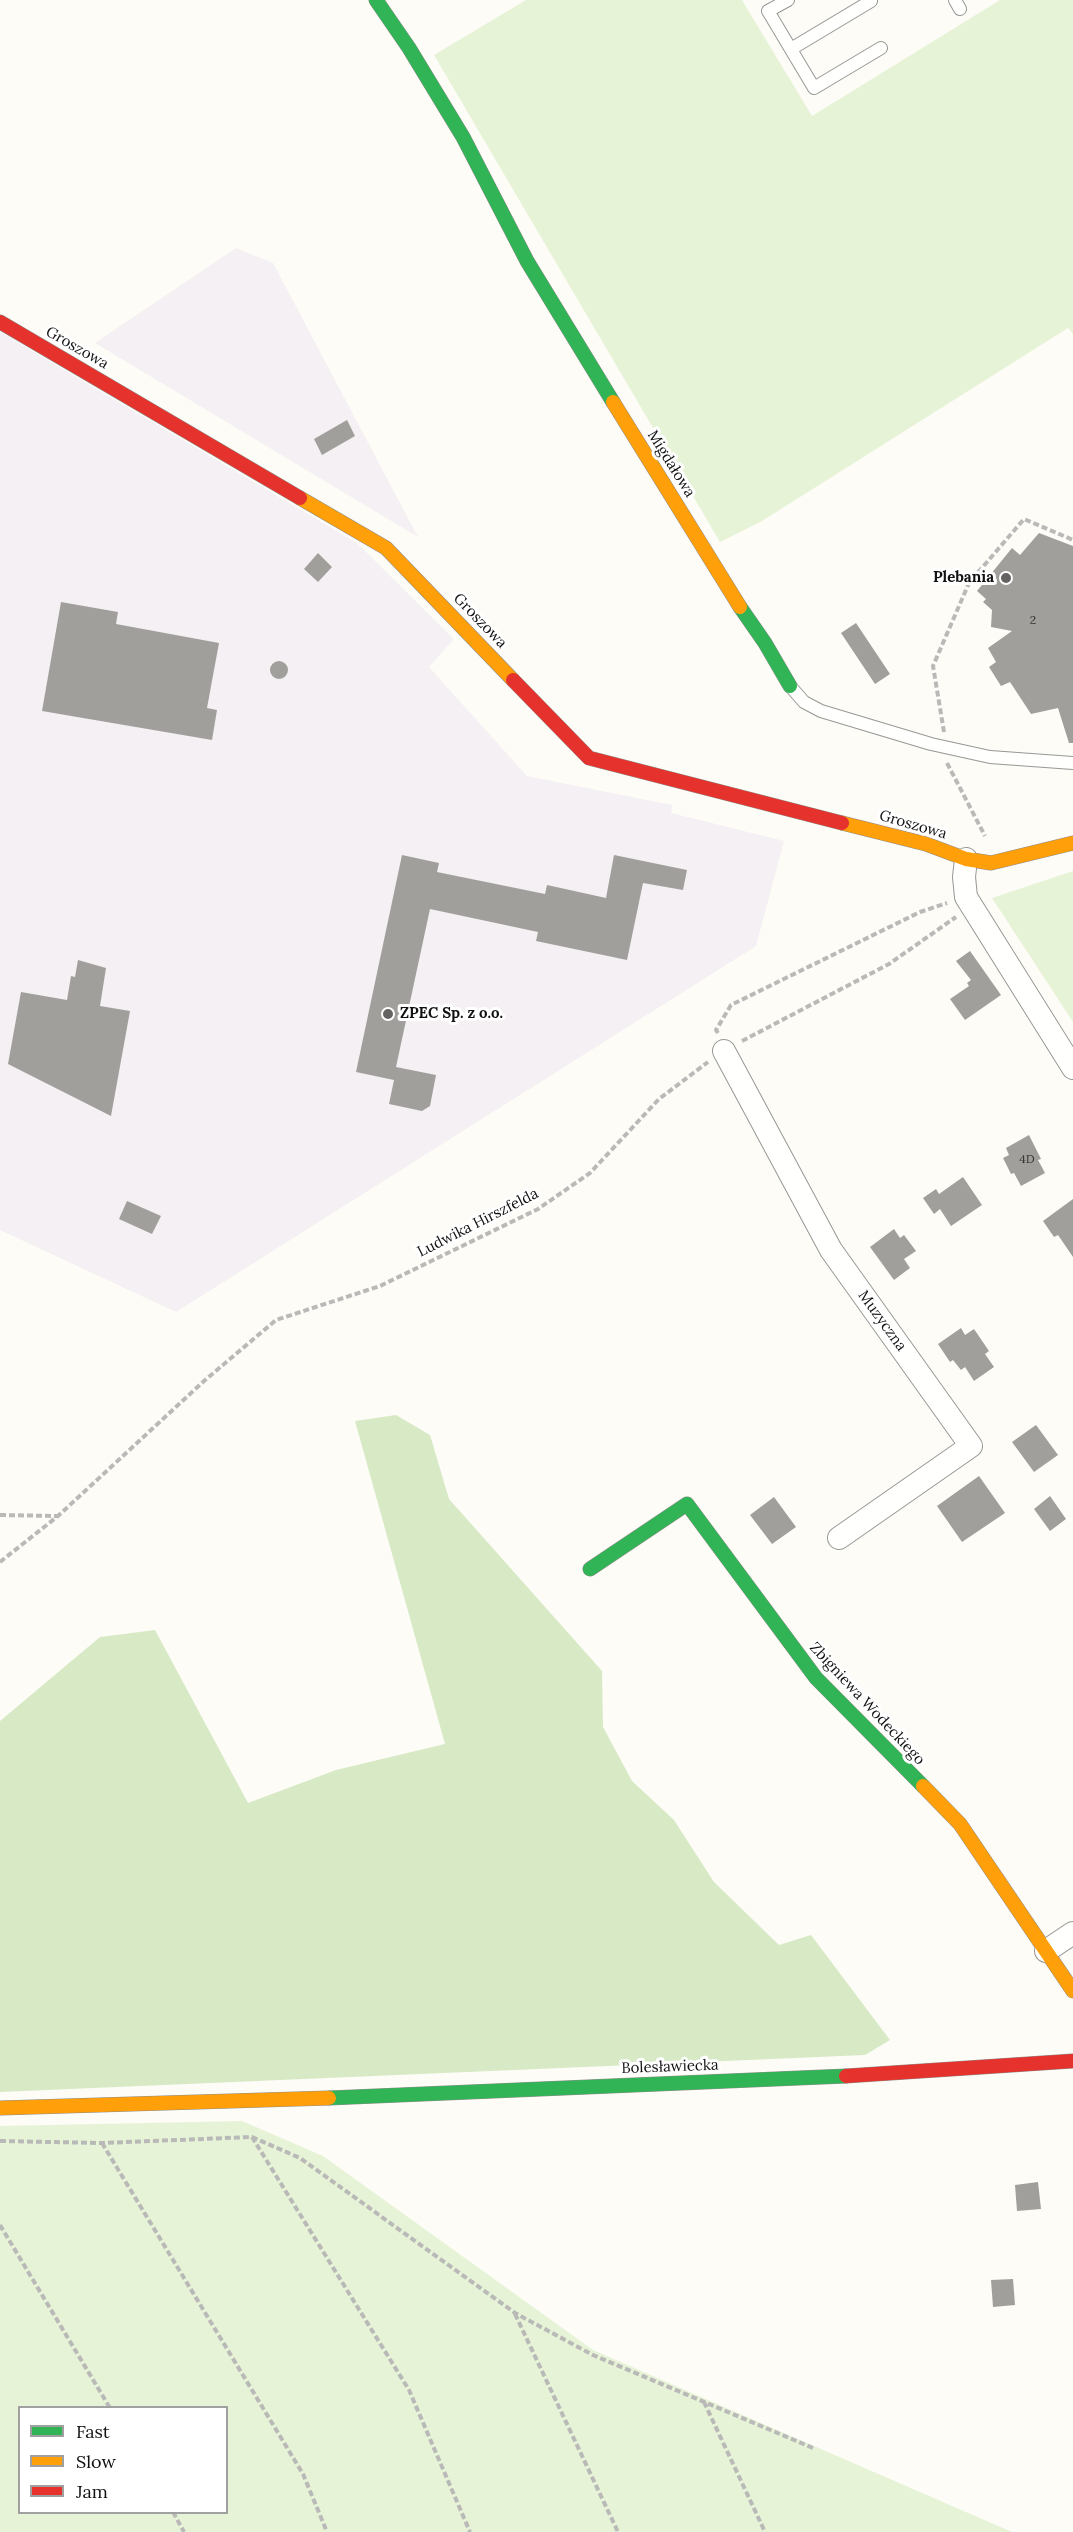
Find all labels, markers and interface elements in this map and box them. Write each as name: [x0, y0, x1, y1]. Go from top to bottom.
street label: Groszowa: [42, 323, 112, 373]
street label: Migdałowa: [643, 427, 699, 501]
place label: Plebania: [933, 569, 994, 587]
marker: Plebania: [999, 571, 1013, 585]
street label: Groszowa: [449, 590, 511, 652]
house number: 2: [1030, 614, 1036, 628]
street label: Groszowa: [877, 807, 949, 843]
place label: ZPEC Sp. z o.o.: [400, 1005, 503, 1023]
marker: ZPEC Sp. z o.o.: [381, 1007, 395, 1021]
house number: 4D: [1019, 1153, 1035, 1167]
street label: Ludwika Hirszfelda: [415, 1185, 541, 1261]
street label: Muzyczna: [854, 1287, 910, 1355]
street label: Zbigniewa Wodeckiego: [806, 1639, 928, 1769]
street label: Bolesławiecka: [621, 2056, 719, 2078]
legend: [18, 2406, 228, 2514]
text: Fast: [76, 2420, 110, 2443]
text: Slow: [76, 2450, 116, 2473]
text: Jam: [76, 2480, 108, 2503]

